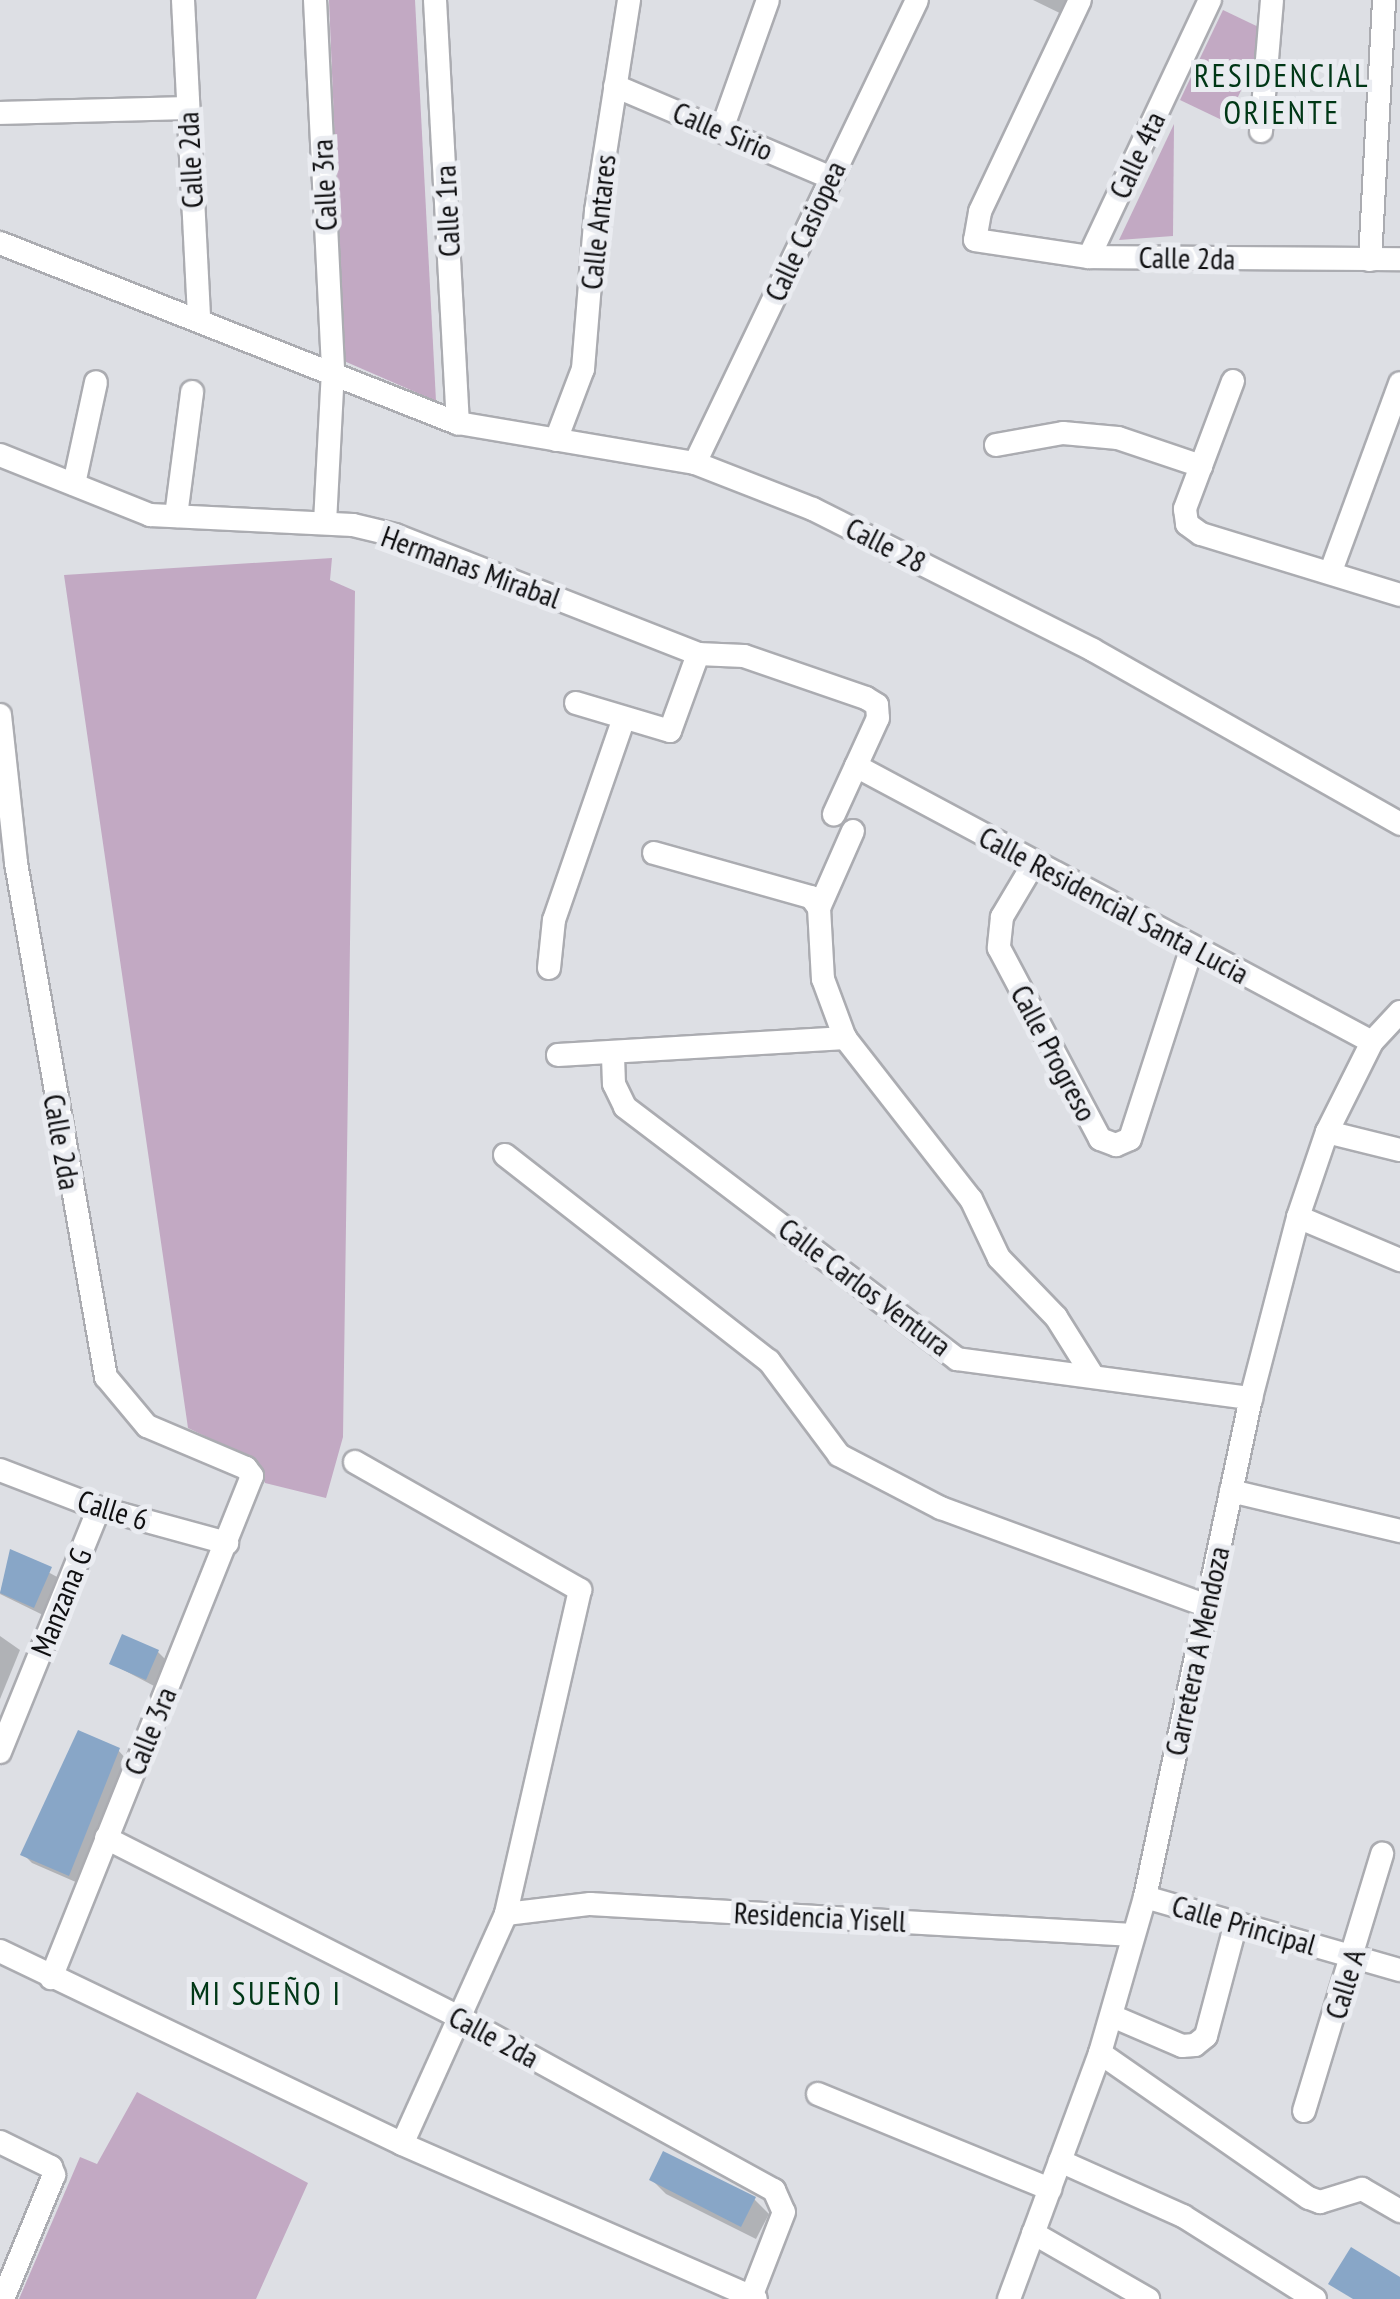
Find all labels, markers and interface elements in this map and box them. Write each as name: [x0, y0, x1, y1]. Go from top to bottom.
district label: RESIDENCIAL ORIENTE: [1194, 57, 1370, 132]
street label: Calle Sirio: [668, 94, 778, 168]
street label: Calle 4ta: [1101, 106, 1173, 204]
street label: Calle 2da: [169, 111, 211, 209]
street label: Calle 3ra: [304, 138, 344, 232]
street label: Calle Antares: [573, 152, 623, 292]
street label: Calle Casiopea: [757, 155, 853, 307]
street label: Calle 1ra: [427, 164, 467, 258]
street label: Calle 2da: [1138, 239, 1236, 277]
street label: Calle 28: [840, 510, 932, 580]
street label: Hermanas Mirabal: [377, 518, 565, 616]
street label: Calle Residencial Santa Lucia: [973, 819, 1255, 991]
street label: Calle Progreso: [1003, 979, 1105, 1127]
street label: Calle 2da: [36, 1091, 88, 1193]
street label: Calle Carlos Ventura: [771, 1210, 959, 1364]
street label: Calle 6: [74, 1482, 152, 1538]
street label: Carretera A Mendoza: [1157, 1542, 1237, 1760]
street label: Manzana G: [23, 1543, 99, 1661]
street label: Calle 3ra: [116, 1682, 184, 1780]
street label: Calle Principal: [1168, 1887, 1320, 1963]
street label: Residencia Yisell: [733, 1894, 907, 1940]
street label: Calle A: [1317, 1944, 1373, 2024]
district label: MI SUEÑO I: [190, 1974, 342, 2012]
street label: Calle 2da: [443, 1998, 545, 2076]

